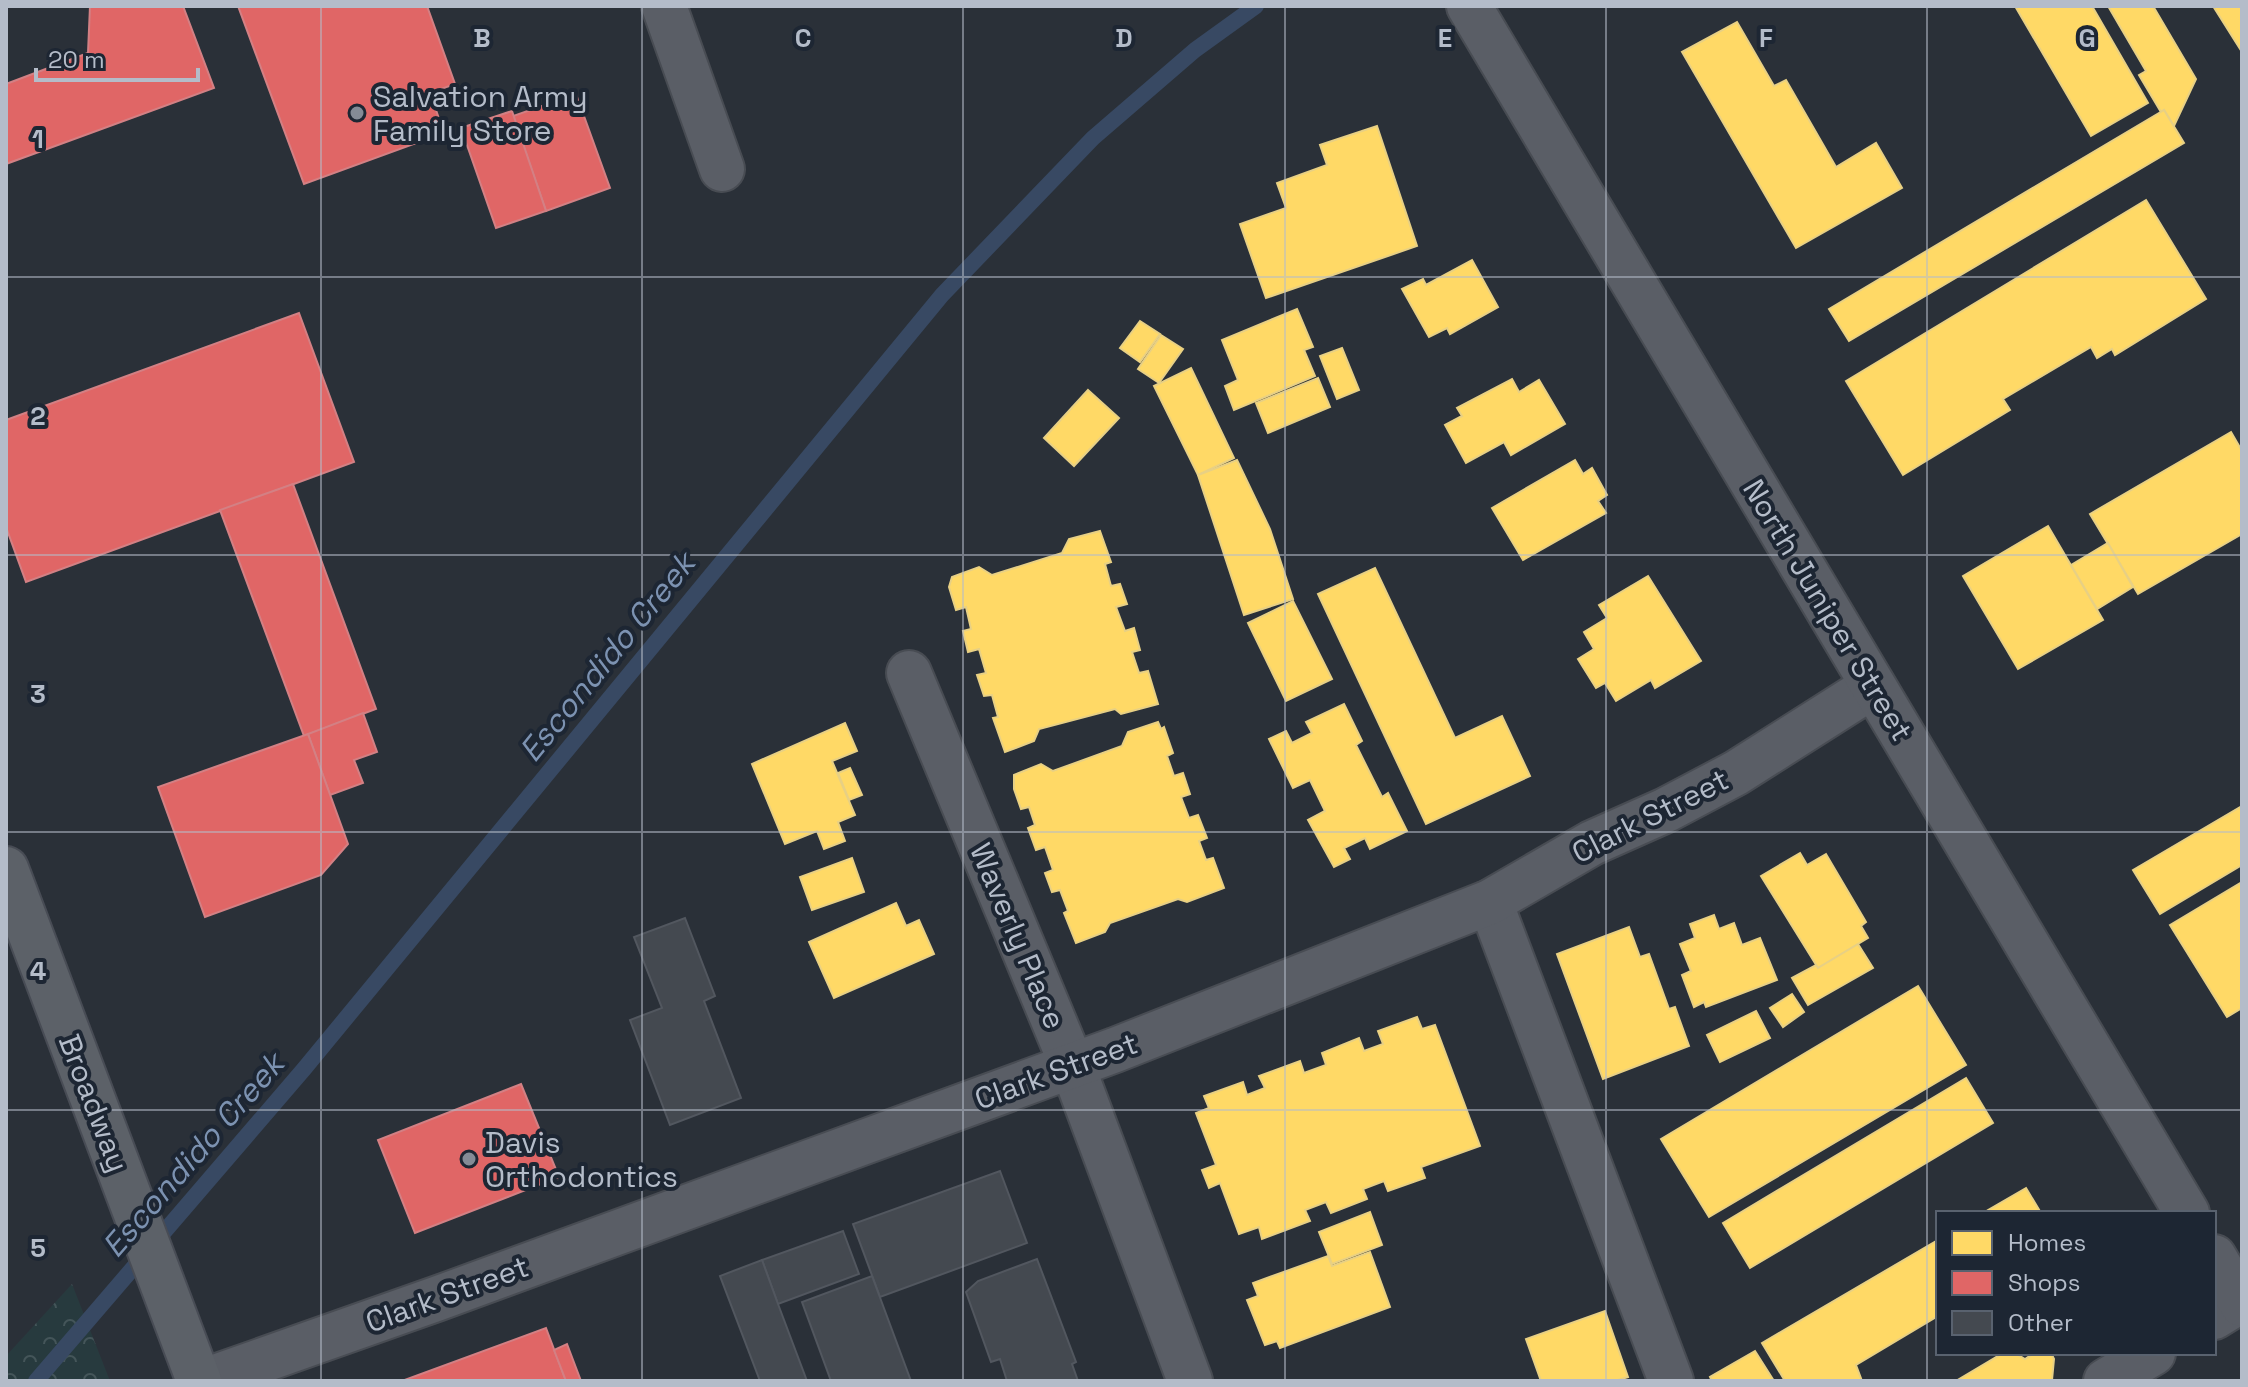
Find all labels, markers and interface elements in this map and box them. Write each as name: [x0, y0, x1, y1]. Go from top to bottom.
text: B: [473, 21, 491, 55]
text: C: [795, 21, 811, 55]
text: D: [1115, 21, 1133, 55]
text: E: [1438, 21, 1452, 55]
text: F: [1759, 21, 1773, 55]
text: G: [2078, 21, 2096, 55]
scale bar: [36, 32, 198, 82]
text: 20 m: [48, 44, 105, 75]
place label: Salvation Army Family Store: [373, 77, 588, 150]
marker: Salvation Army Family Store: [348, 104, 366, 122]
text: 1: [32, 122, 44, 156]
text: 2: [30, 399, 46, 433]
street label: North Juniper Street: [1734, 472, 1922, 748]
water label: Escondido Creek: [510, 541, 706, 770]
text: 3: [30, 677, 46, 711]
street label: Clark Street: [1565, 760, 1735, 872]
street label: Waverly Place: [961, 837, 1075, 1035]
text: 4: [30, 954, 46, 988]
street label: Clark Street: [969, 1023, 1143, 1119]
street label: Broadway: [50, 1029, 138, 1177]
water label: Escondido Creek: [93, 1042, 295, 1265]
place label: Davis Orthodontics: [485, 1123, 678, 1196]
marker: Davis Orthodontics: [460, 1150, 478, 1168]
legend: [1936, 1211, 2216, 1355]
text: Homes: [2008, 1227, 2086, 1258]
text: 5: [30, 1231, 46, 1265]
street label: Clark Street: [360, 1246, 534, 1342]
text: Shops: [2008, 1267, 2080, 1298]
text: Other: [2008, 1307, 2073, 1338]

